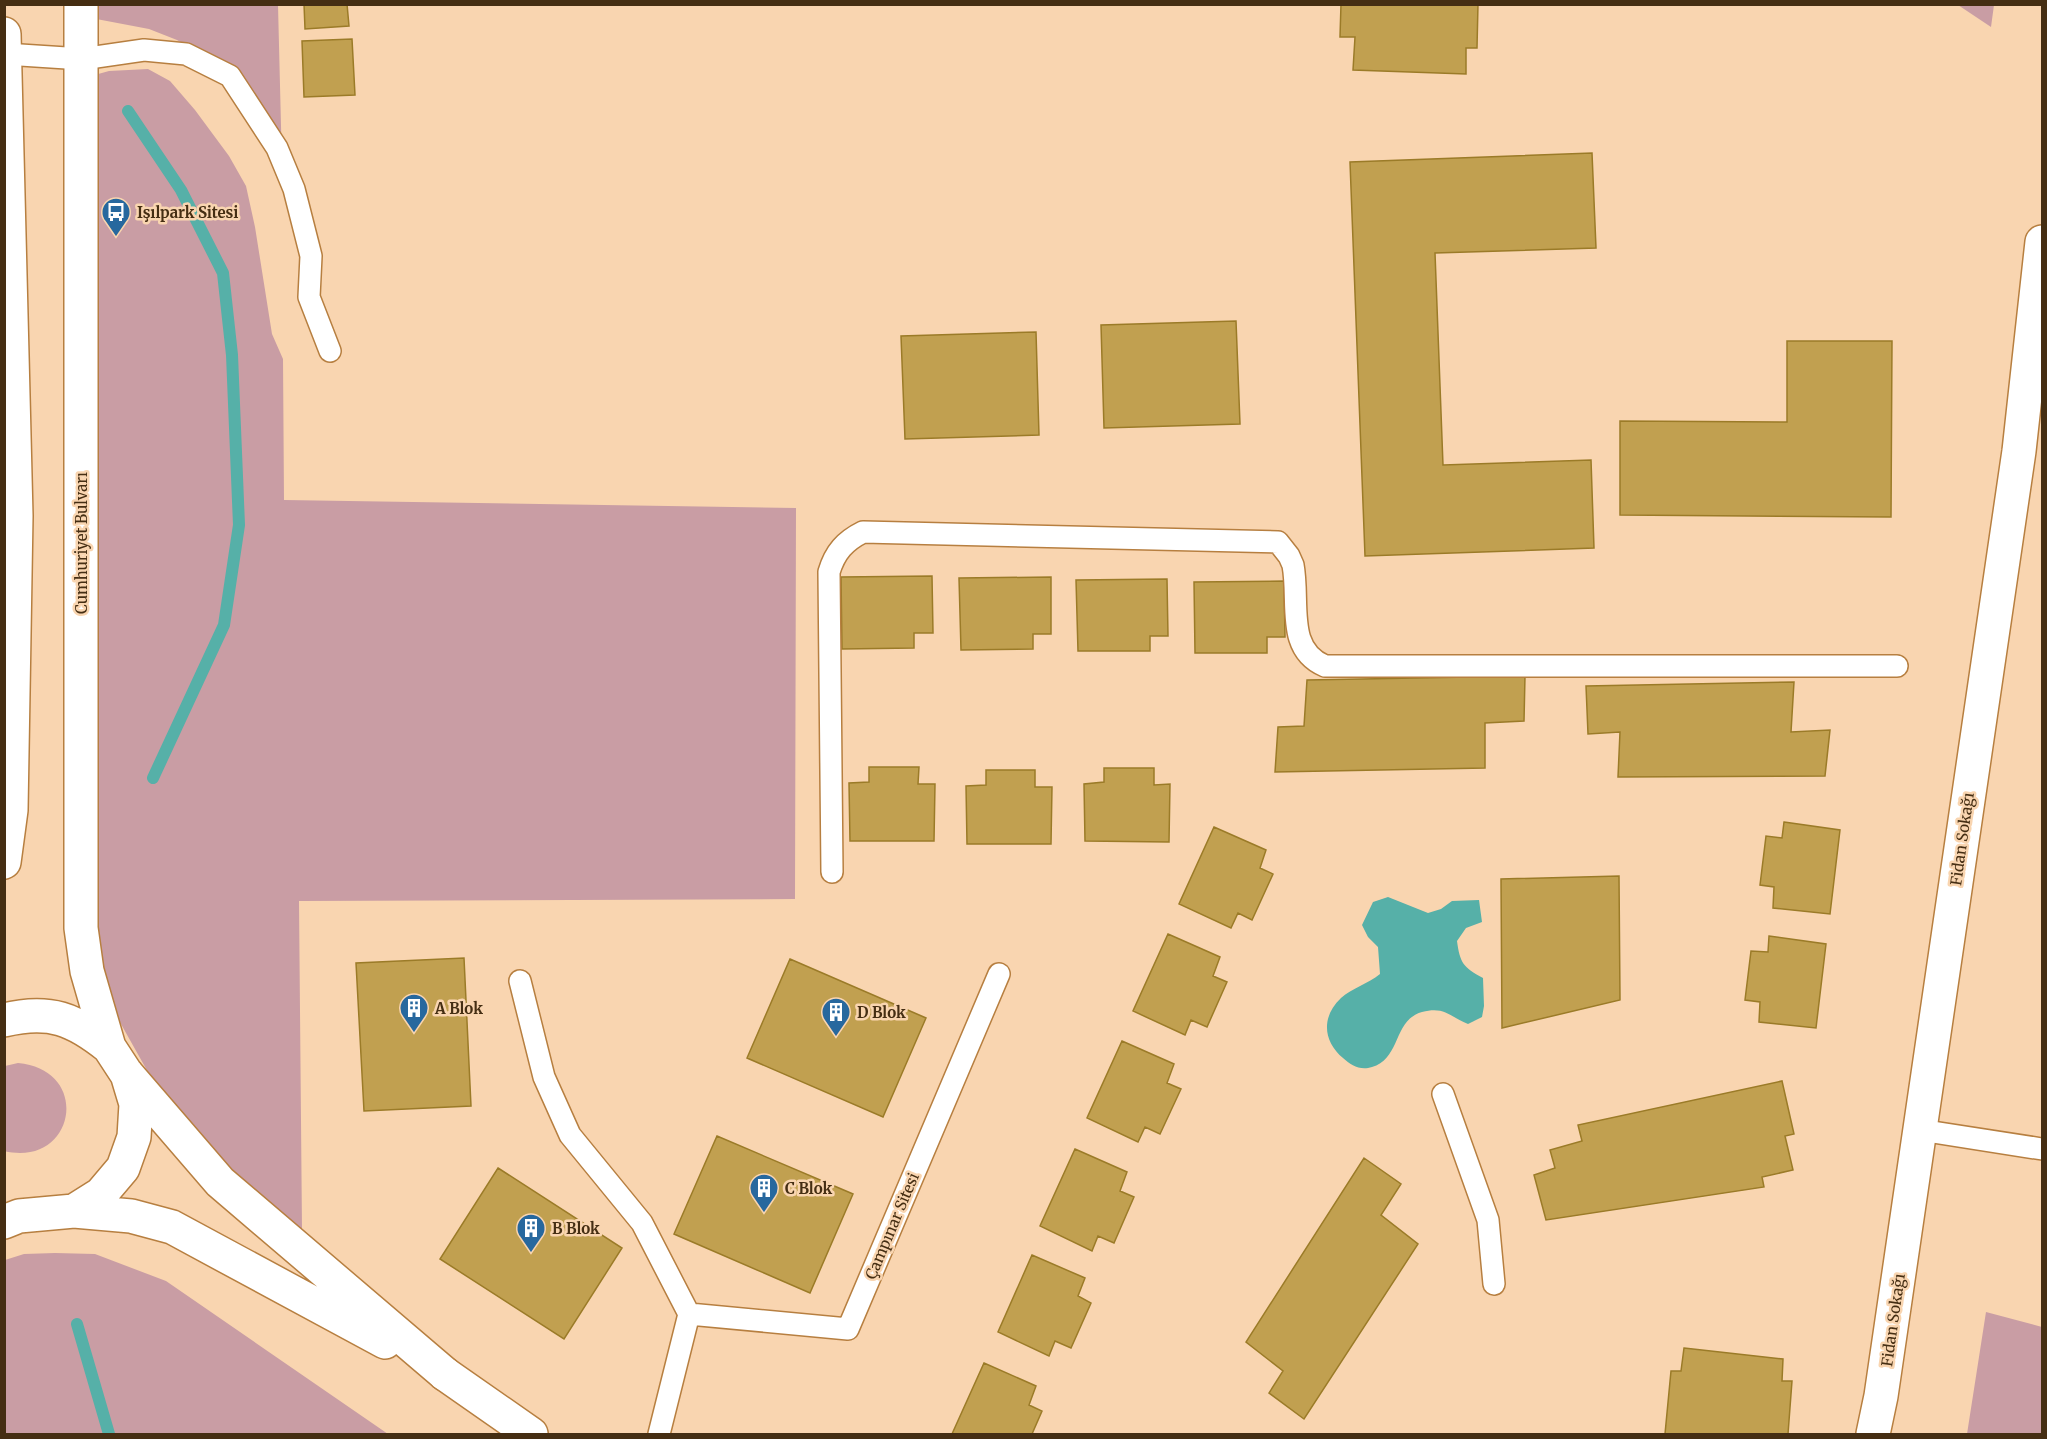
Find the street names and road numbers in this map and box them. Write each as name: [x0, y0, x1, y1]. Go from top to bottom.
street label: Cumhuriyet Bulvarı: [72, 472, 91, 614]
street label: Fidan Sokağı: [1946, 791, 1978, 887]
street label: Çampınar Sitesi: [861, 1170, 923, 1282]
street label: Fidan Sokağı: [1877, 1272, 1909, 1368]

